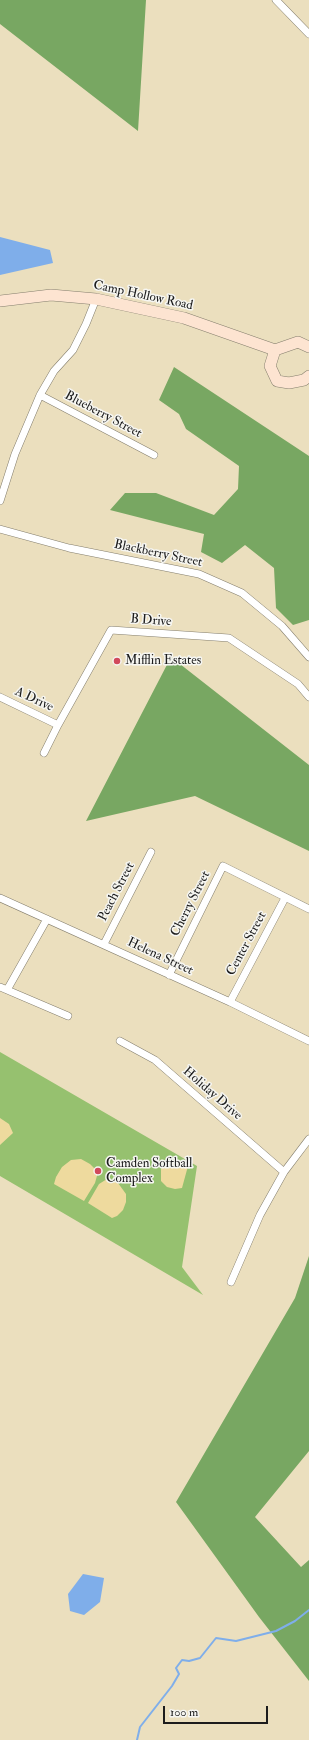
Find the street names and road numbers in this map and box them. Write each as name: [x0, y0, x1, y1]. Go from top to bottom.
street label: Camp Hollow Road: [92, 278, 194, 314]
street label: Blueberry Street: [62, 388, 144, 442]
street label: Blackberry Street: [112, 537, 204, 571]
street label: B Drive: [130, 612, 172, 630]
street label: A Drive: [12, 684, 56, 716]
street label: Peach Street: [95, 860, 139, 924]
street label: Cherry Street: [168, 869, 214, 939]
street label: Center Street: [224, 909, 270, 979]
street label: Helena Street: [125, 935, 195, 979]
street label: Holiday Drive: [179, 1064, 245, 1124]

